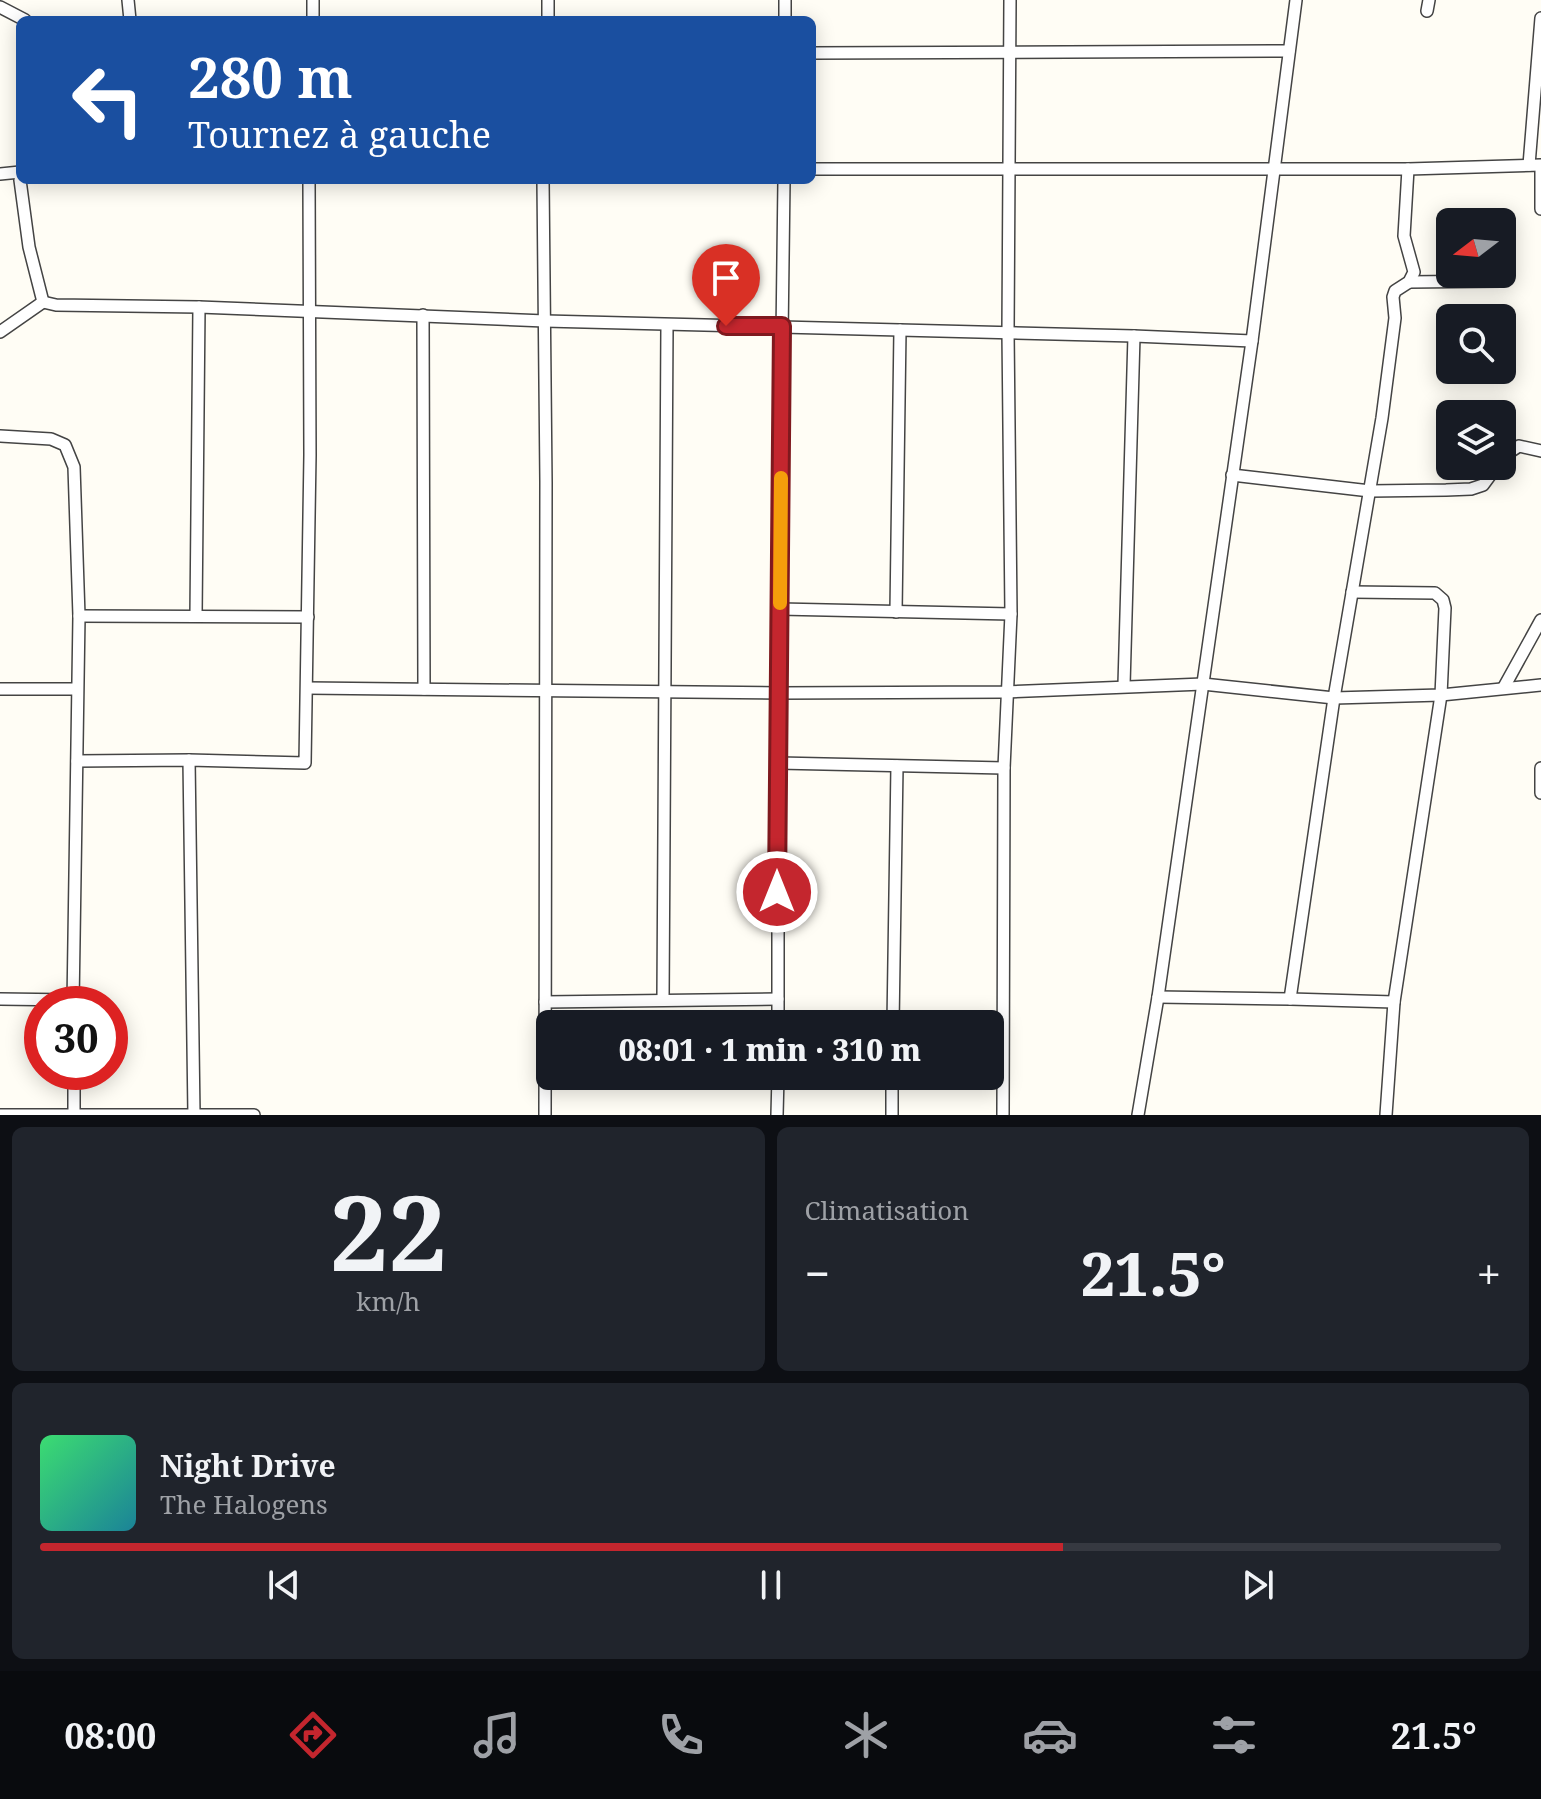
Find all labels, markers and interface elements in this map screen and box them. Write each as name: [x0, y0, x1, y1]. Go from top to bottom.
text: 280 m: [188, 38, 353, 114]
icon: left: [56, 48, 160, 152]
text: Tournez à gauche: [188, 110, 491, 159]
north arrow: [1436, 208, 1516, 288]
map controls: [1436, 208, 1516, 480]
pin: [692, 244, 760, 326]
icon: arrive: [704, 256, 748, 300]
button: search: [1436, 304, 1516, 384]
button: layers: [1436, 400, 1516, 480]
position arrow: [735, 850, 819, 934]
speed limit sign: 30: [24, 986, 128, 1090]
text: 08:01 · 1 min · 310 m: [619, 1029, 921, 1070]
text: 22: [329, 1160, 447, 1301]
text: Climatisation: [805, 1192, 969, 1228]
text: 21.5°: [1081, 1232, 1226, 1314]
text: −: [805, 1243, 830, 1303]
text: +: [1476, 1243, 1501, 1303]
text: km/h: [356, 1283, 420, 1319]
text: Night Drive: [160, 1445, 336, 1486]
text: The Halogens: [160, 1486, 328, 1522]
icon: previous: [262, 1563, 306, 1607]
icon: pause: [749, 1563, 793, 1607]
icon: next: [1236, 1563, 1280, 1607]
icon: directions: [285, 1707, 341, 1763]
icon: music: [469, 1707, 525, 1763]
icon: phone: [653, 1707, 709, 1763]
icon: climate: [838, 1707, 894, 1763]
icon: car: [1022, 1707, 1078, 1763]
icon: filters: [1206, 1707, 1262, 1763]
text: 08:00: [64, 1711, 156, 1760]
text: 21.5°: [1391, 1711, 1477, 1760]

